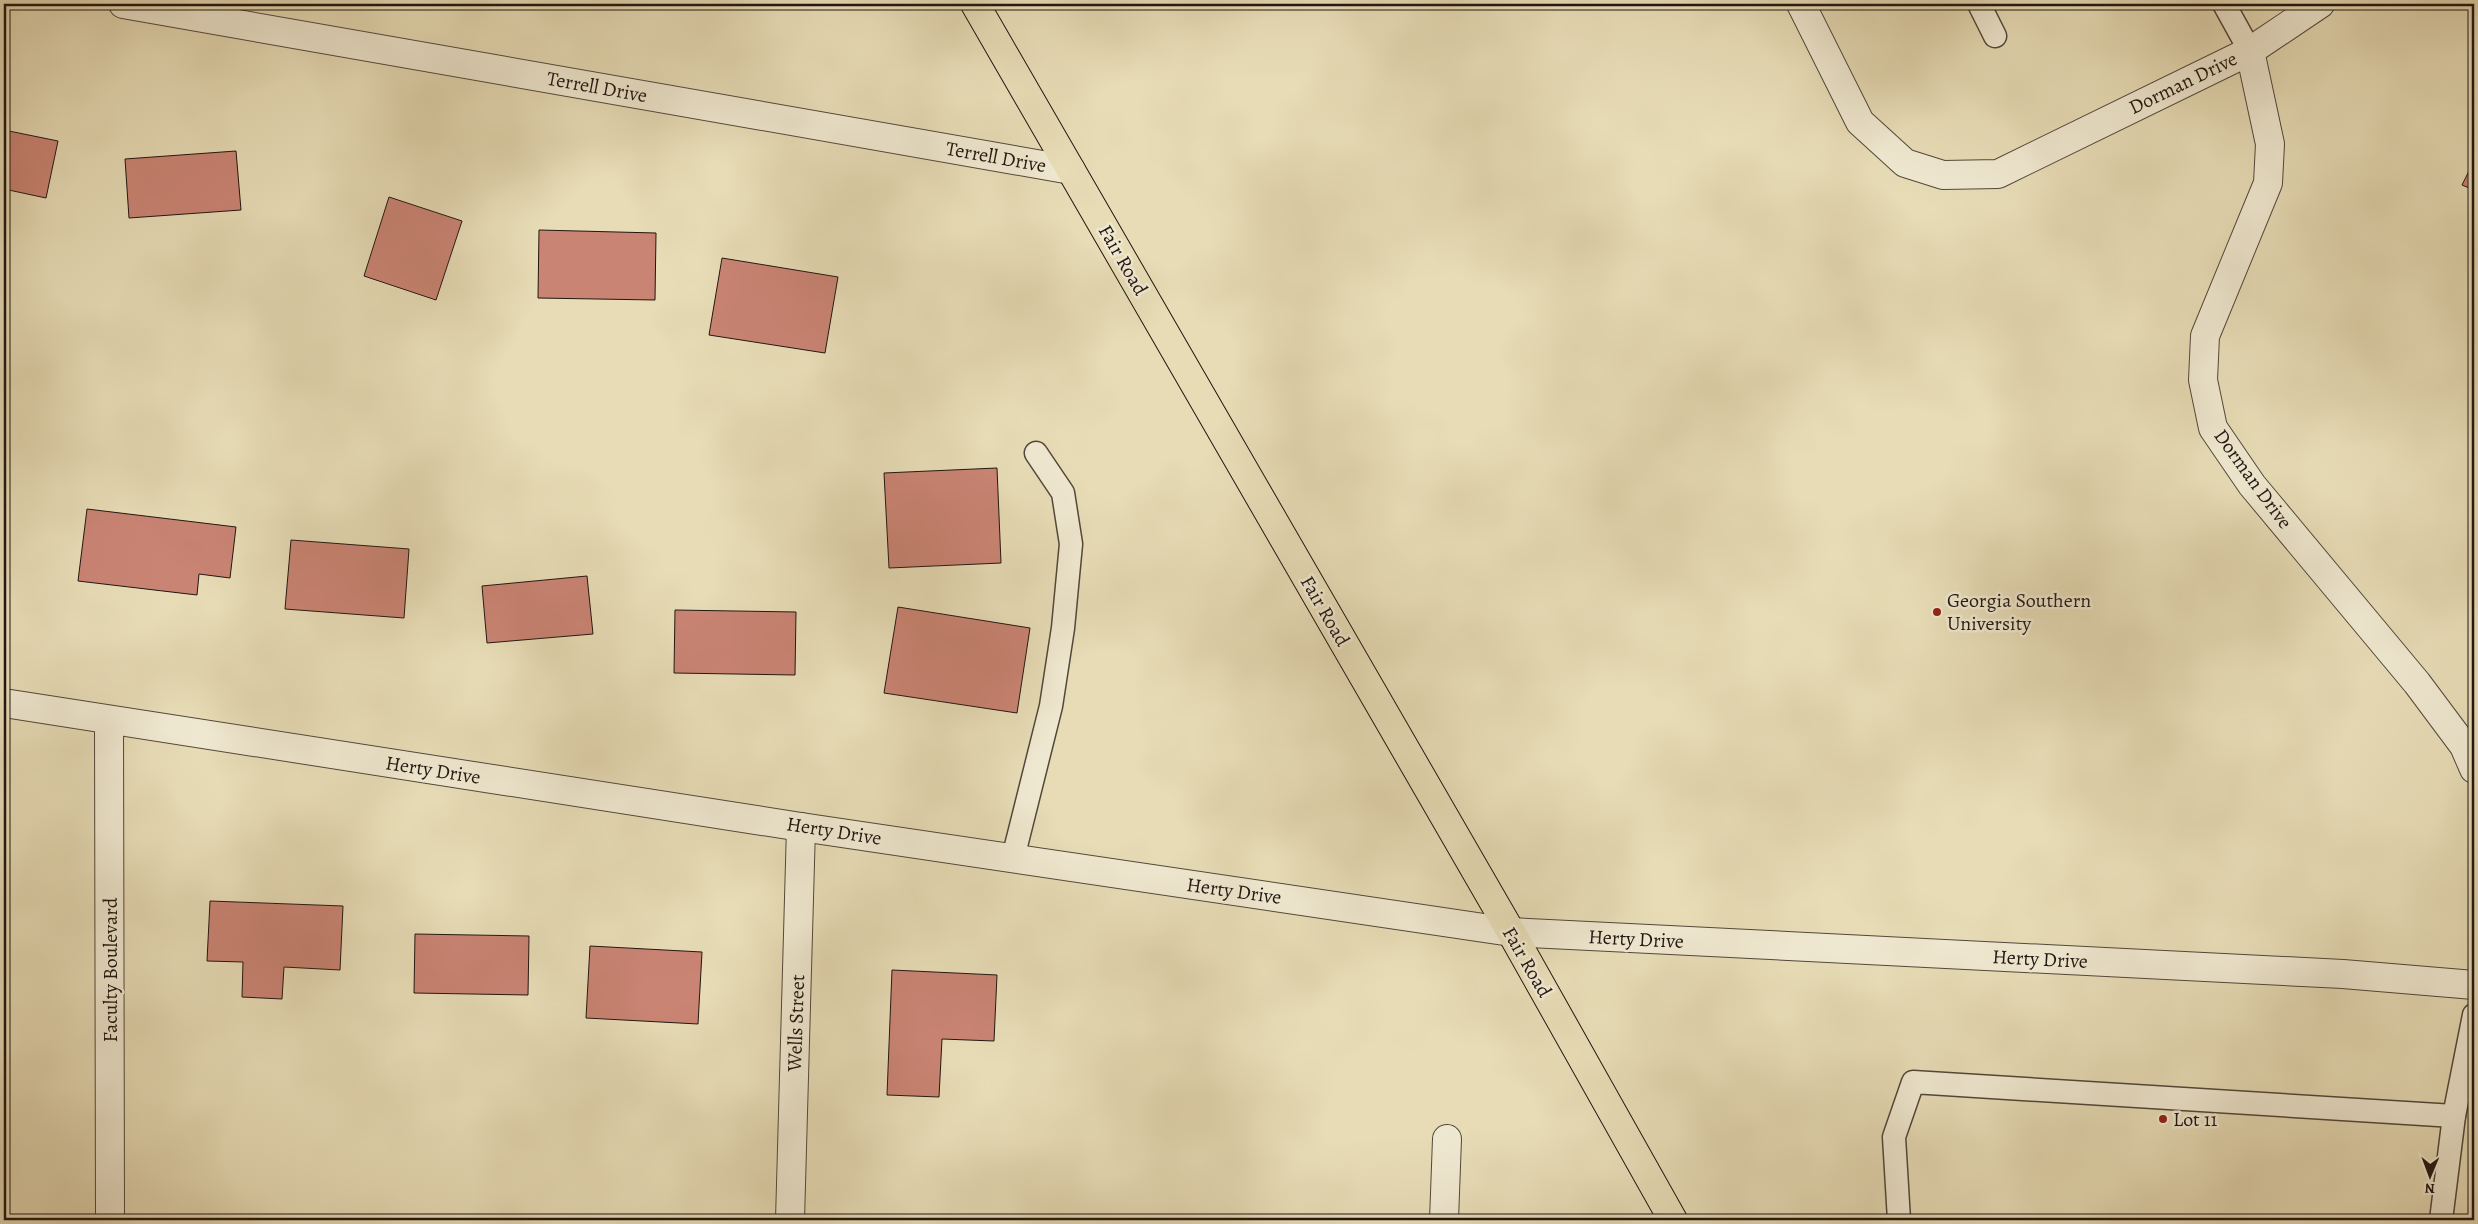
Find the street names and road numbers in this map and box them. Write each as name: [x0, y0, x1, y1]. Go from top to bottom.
street label: Dorman Drive: [2124, 45, 2242, 121]
street label: Terrell Drive: [545, 65, 649, 109]
street label: Terrell Drive: [944, 135, 1048, 179]
street label: Fair Road: [1092, 220, 1154, 301]
street label: Dorman Drive: [2208, 424, 2298, 534]
street label: Fair Road: [1294, 571, 1356, 652]
street label: Herty Drive: [384, 749, 482, 791]
street label: Herty Drive: [785, 810, 883, 852]
street label: Herty Drive: [1185, 871, 1283, 911]
street label: Faculty Boulevard: [97, 897, 124, 1042]
street label: Fair Road: [1496, 922, 1558, 1003]
street label: Herty Drive: [1588, 923, 1685, 955]
street label: Herty Drive: [1992, 943, 2089, 975]
street label: Wells Street: [781, 974, 811, 1073]

